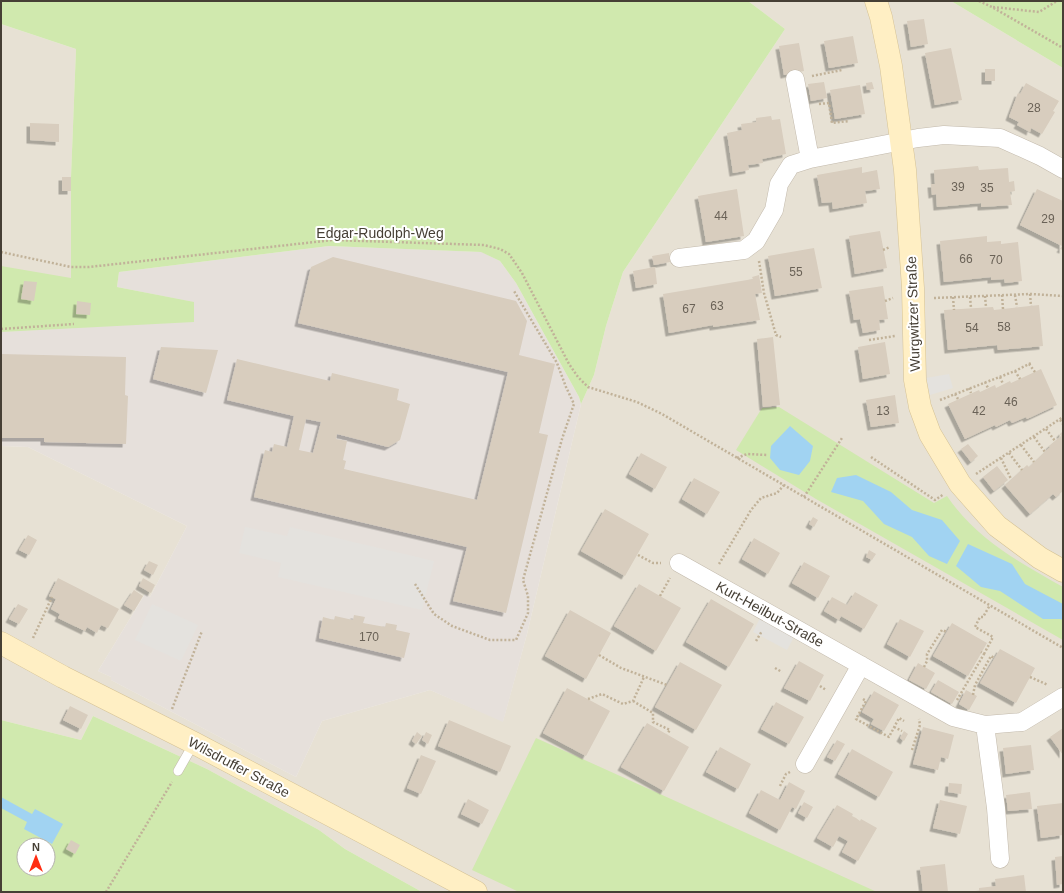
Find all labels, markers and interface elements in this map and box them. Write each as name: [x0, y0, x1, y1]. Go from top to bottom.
house number: 28: [1027, 101, 1041, 115]
house number: 39: [951, 180, 965, 194]
house number: 35: [980, 181, 994, 195]
house number: 44: [714, 209, 728, 223]
house number: 29: [1041, 212, 1055, 226]
street label: Edgar-Rudolph-Weg: [316, 225, 444, 241]
house number: 66: [959, 252, 973, 266]
house number: 70: [989, 253, 1003, 267]
street label: Wurgwitzer Straße: [903, 256, 923, 372]
house number: 55: [789, 265, 803, 279]
house number: 63: [710, 299, 724, 313]
house number: 67: [682, 302, 696, 316]
house number: 58: [997, 320, 1011, 334]
house number: 54: [965, 321, 979, 335]
house number: 46: [1004, 395, 1018, 409]
house number: 13: [876, 404, 890, 418]
house number: 42: [972, 404, 986, 418]
street label: Kurt-Heilbut-Straße: [713, 578, 827, 650]
house number: 170: [359, 630, 379, 644]
street label: Wilsdruffer Straße: [186, 734, 293, 801]
north arrow: [16, 837, 56, 877]
text: N: [32, 841, 40, 853]

